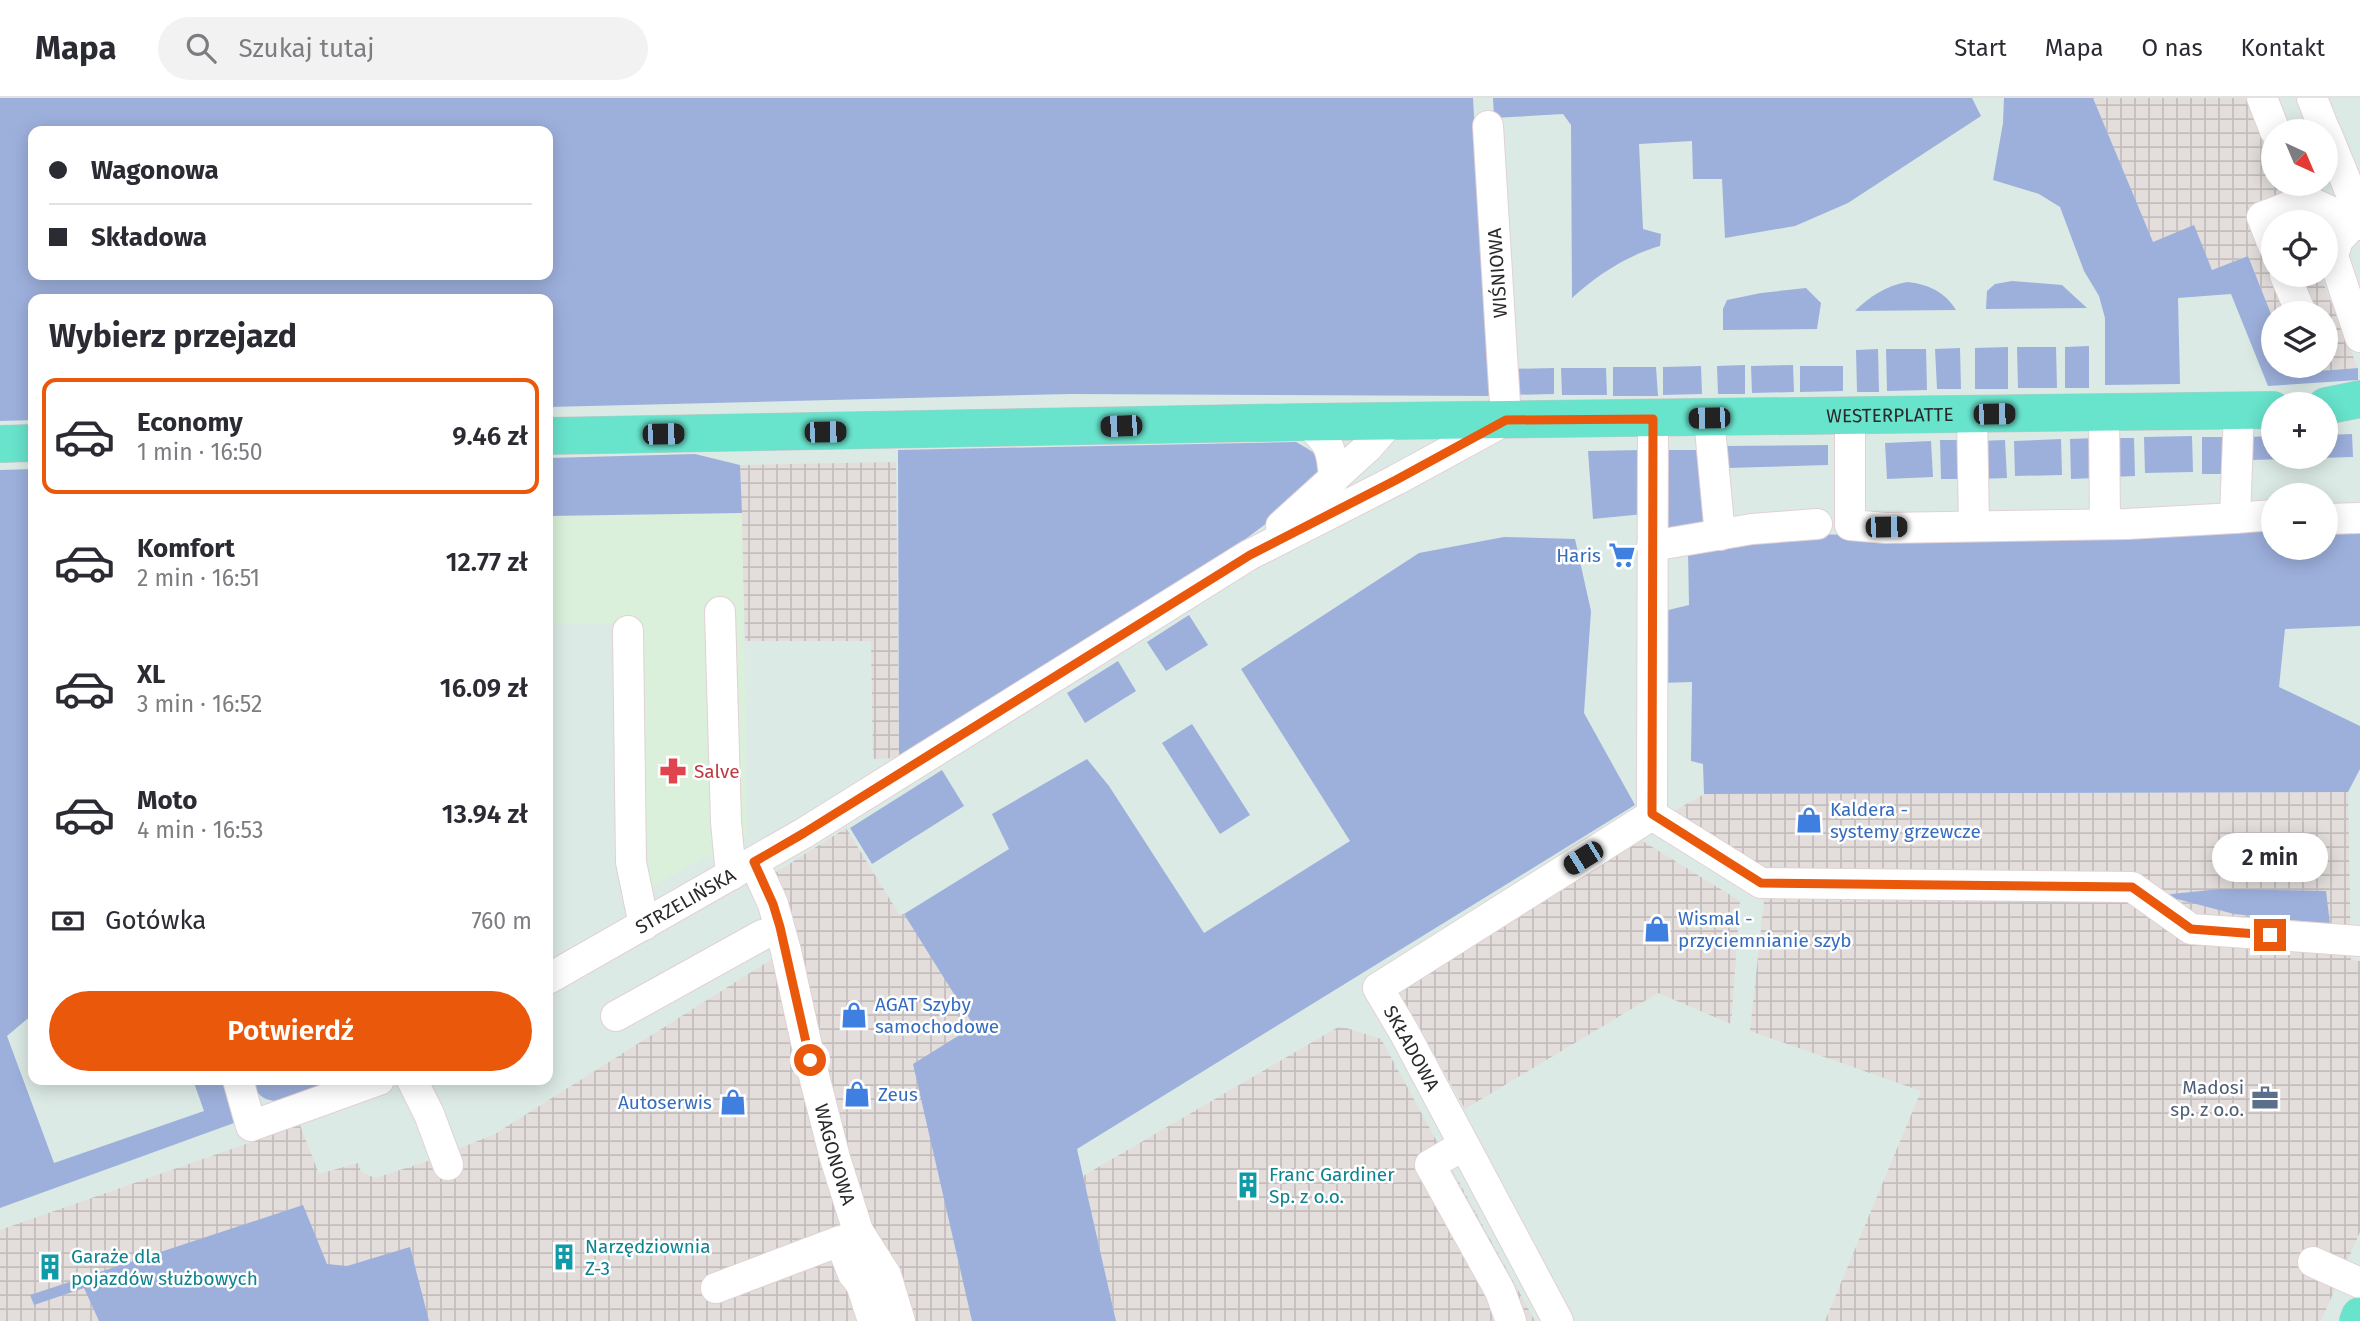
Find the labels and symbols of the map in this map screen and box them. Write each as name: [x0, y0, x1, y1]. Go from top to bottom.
north arrow: [2261, 119, 2338, 196]
street label: WIŚNIOWA: [1483, 227, 1512, 319]
street label: WESTERPLATTE: [1826, 403, 1954, 428]
car: [1973, 403, 2016, 425]
car: [1688, 407, 1731, 429]
car: [1100, 415, 1143, 437]
car: [804, 421, 847, 443]
car: [642, 423, 685, 445]
car: [1865, 516, 1908, 538]
supermarket icon: Haris: [1607, 540, 1637, 570]
place label: Haris: [1556, 544, 1601, 567]
pharmacy icon: Salve: [658, 756, 688, 786]
place label: Salve: [694, 760, 740, 783]
place label: Kaldera - systemy grzewcze: [1830, 798, 1981, 843]
shop icon: Kaldera - systemy grzewcze: [1794, 805, 1824, 835]
callout: 2 min: [2212, 834, 2328, 882]
car: [1560, 838, 1607, 878]
street label: STRZELIŃSKA: [631, 863, 740, 939]
place label: Wismal - przyciemnianie szyb: [1678, 907, 1852, 952]
shop icon: Wismal - przyciemnianie szyb: [1642, 914, 1672, 944]
route end: [2254, 919, 2286, 951]
place label: AGAT Szyby samochodowe: [875, 993, 999, 1038]
shop icon: AGAT Szyby samochodowe: [839, 1000, 869, 1030]
street label: SKŁADOWA: [1379, 1001, 1444, 1095]
route start: [794, 1044, 826, 1076]
place label: Madosi sp. z o.o.: [2170, 1076, 2244, 1121]
shop icon: Zeus: [842, 1079, 872, 1109]
place label: Zeus: [878, 1083, 918, 1106]
office icon: Madosi sp. z o.o.: [2250, 1083, 2280, 1113]
shop icon: Autoserwis: [718, 1087, 748, 1117]
place label: Autoserwis: [618, 1091, 712, 1114]
street label: WAGONOWA: [810, 1101, 860, 1208]
place label: Franc Gardiner Sp. z o.o.: [1269, 1163, 1395, 1208]
building icon: Franc Gardiner Sp. z o.o.: [1233, 1170, 1263, 1200]
place label: Narzędziownia Z-3: [585, 1235, 711, 1280]
building icon: Narzędziownia Z-3: [549, 1242, 579, 1272]
place label: Garaże dla pojazdów służbowych: [71, 1245, 258, 1290]
building icon: Garaże dla pojazdów służbowych: [35, 1252, 65, 1282]

